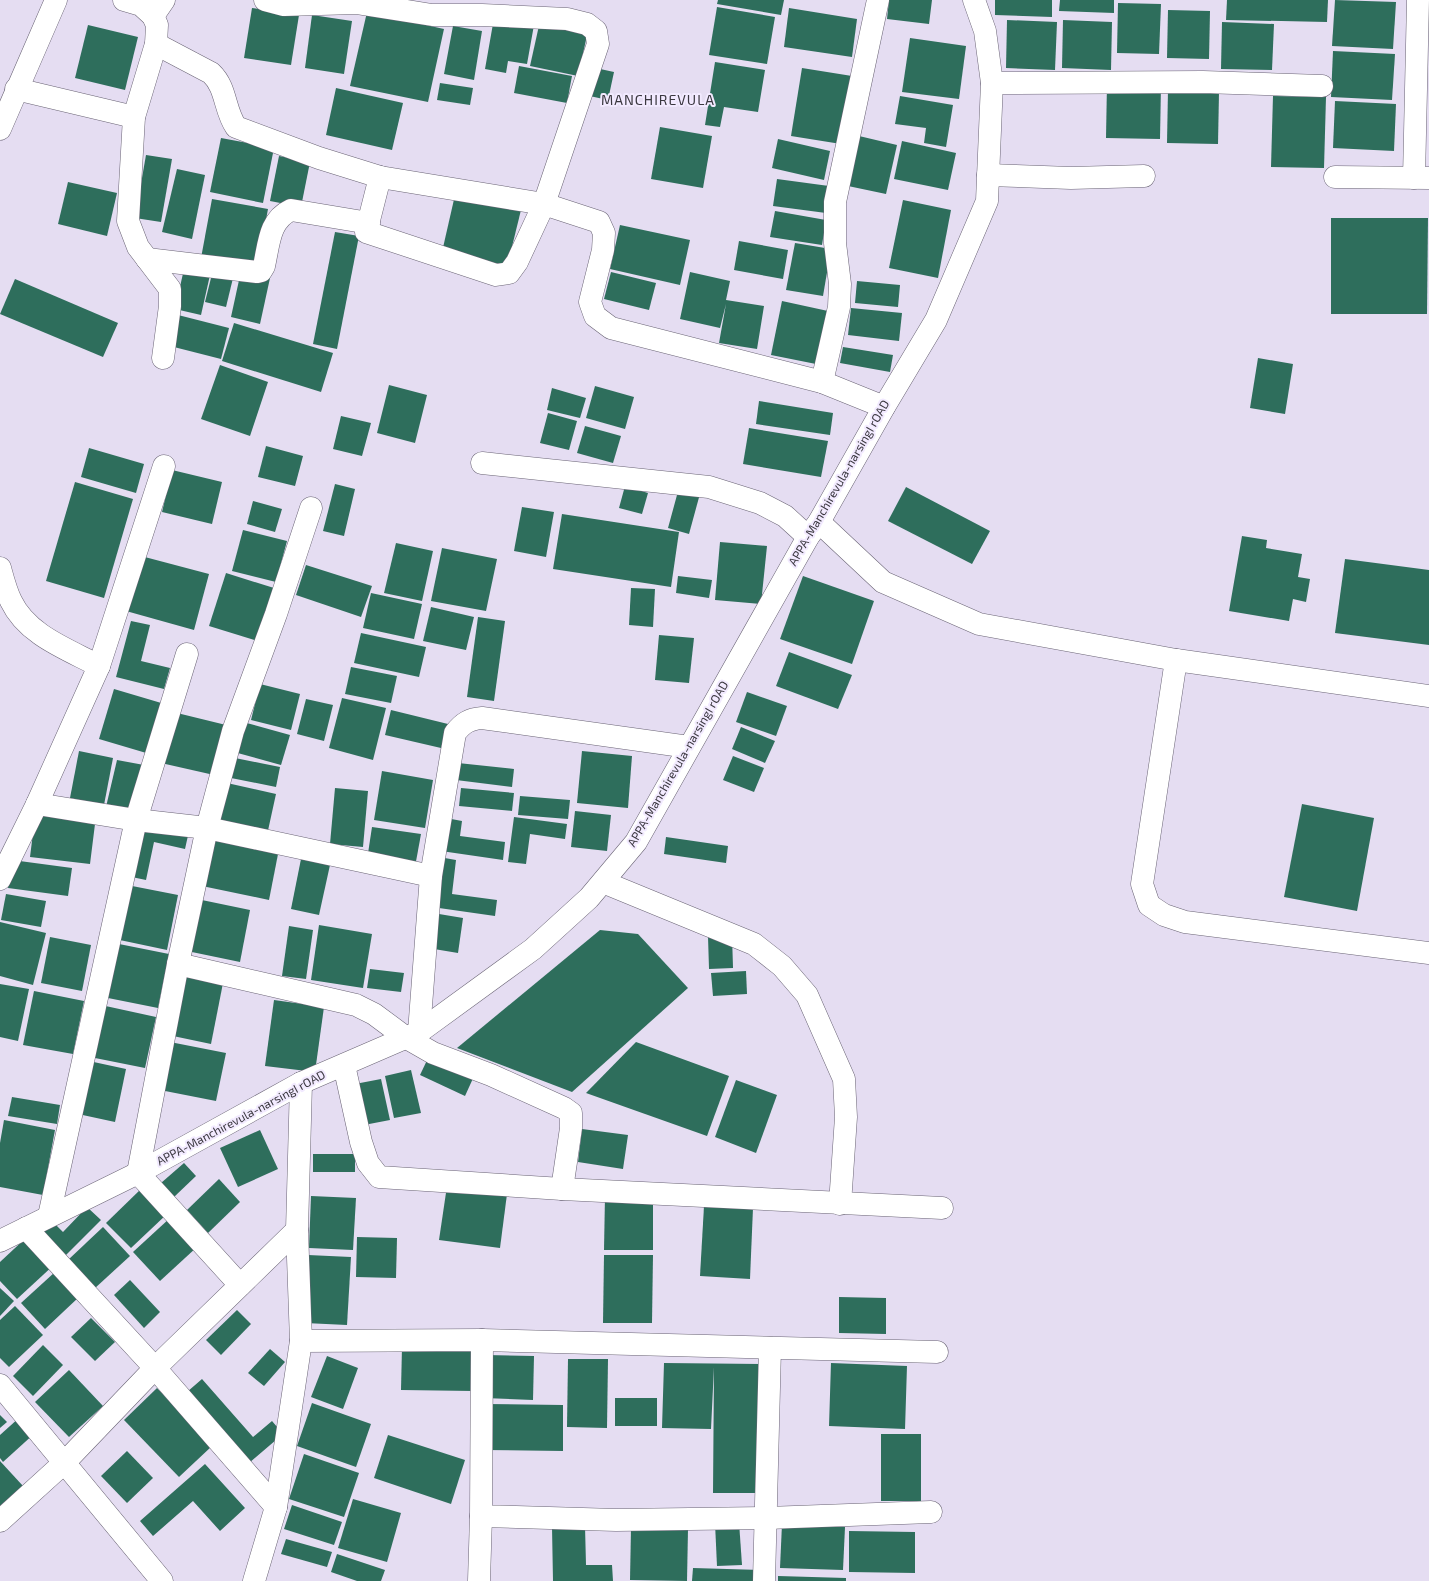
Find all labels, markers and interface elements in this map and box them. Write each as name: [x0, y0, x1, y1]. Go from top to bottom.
district label: MANCHIREVULA: [601, 91, 715, 108]
street label: APPA-Manchirevula-narsingI rOAD: [785, 397, 891, 568]
street label: APPA-Manchirevula-narsingI rOAD: [624, 678, 730, 849]
street label: APPA-Manchirevula-narsingI rOAD: [154, 1067, 327, 1168]

